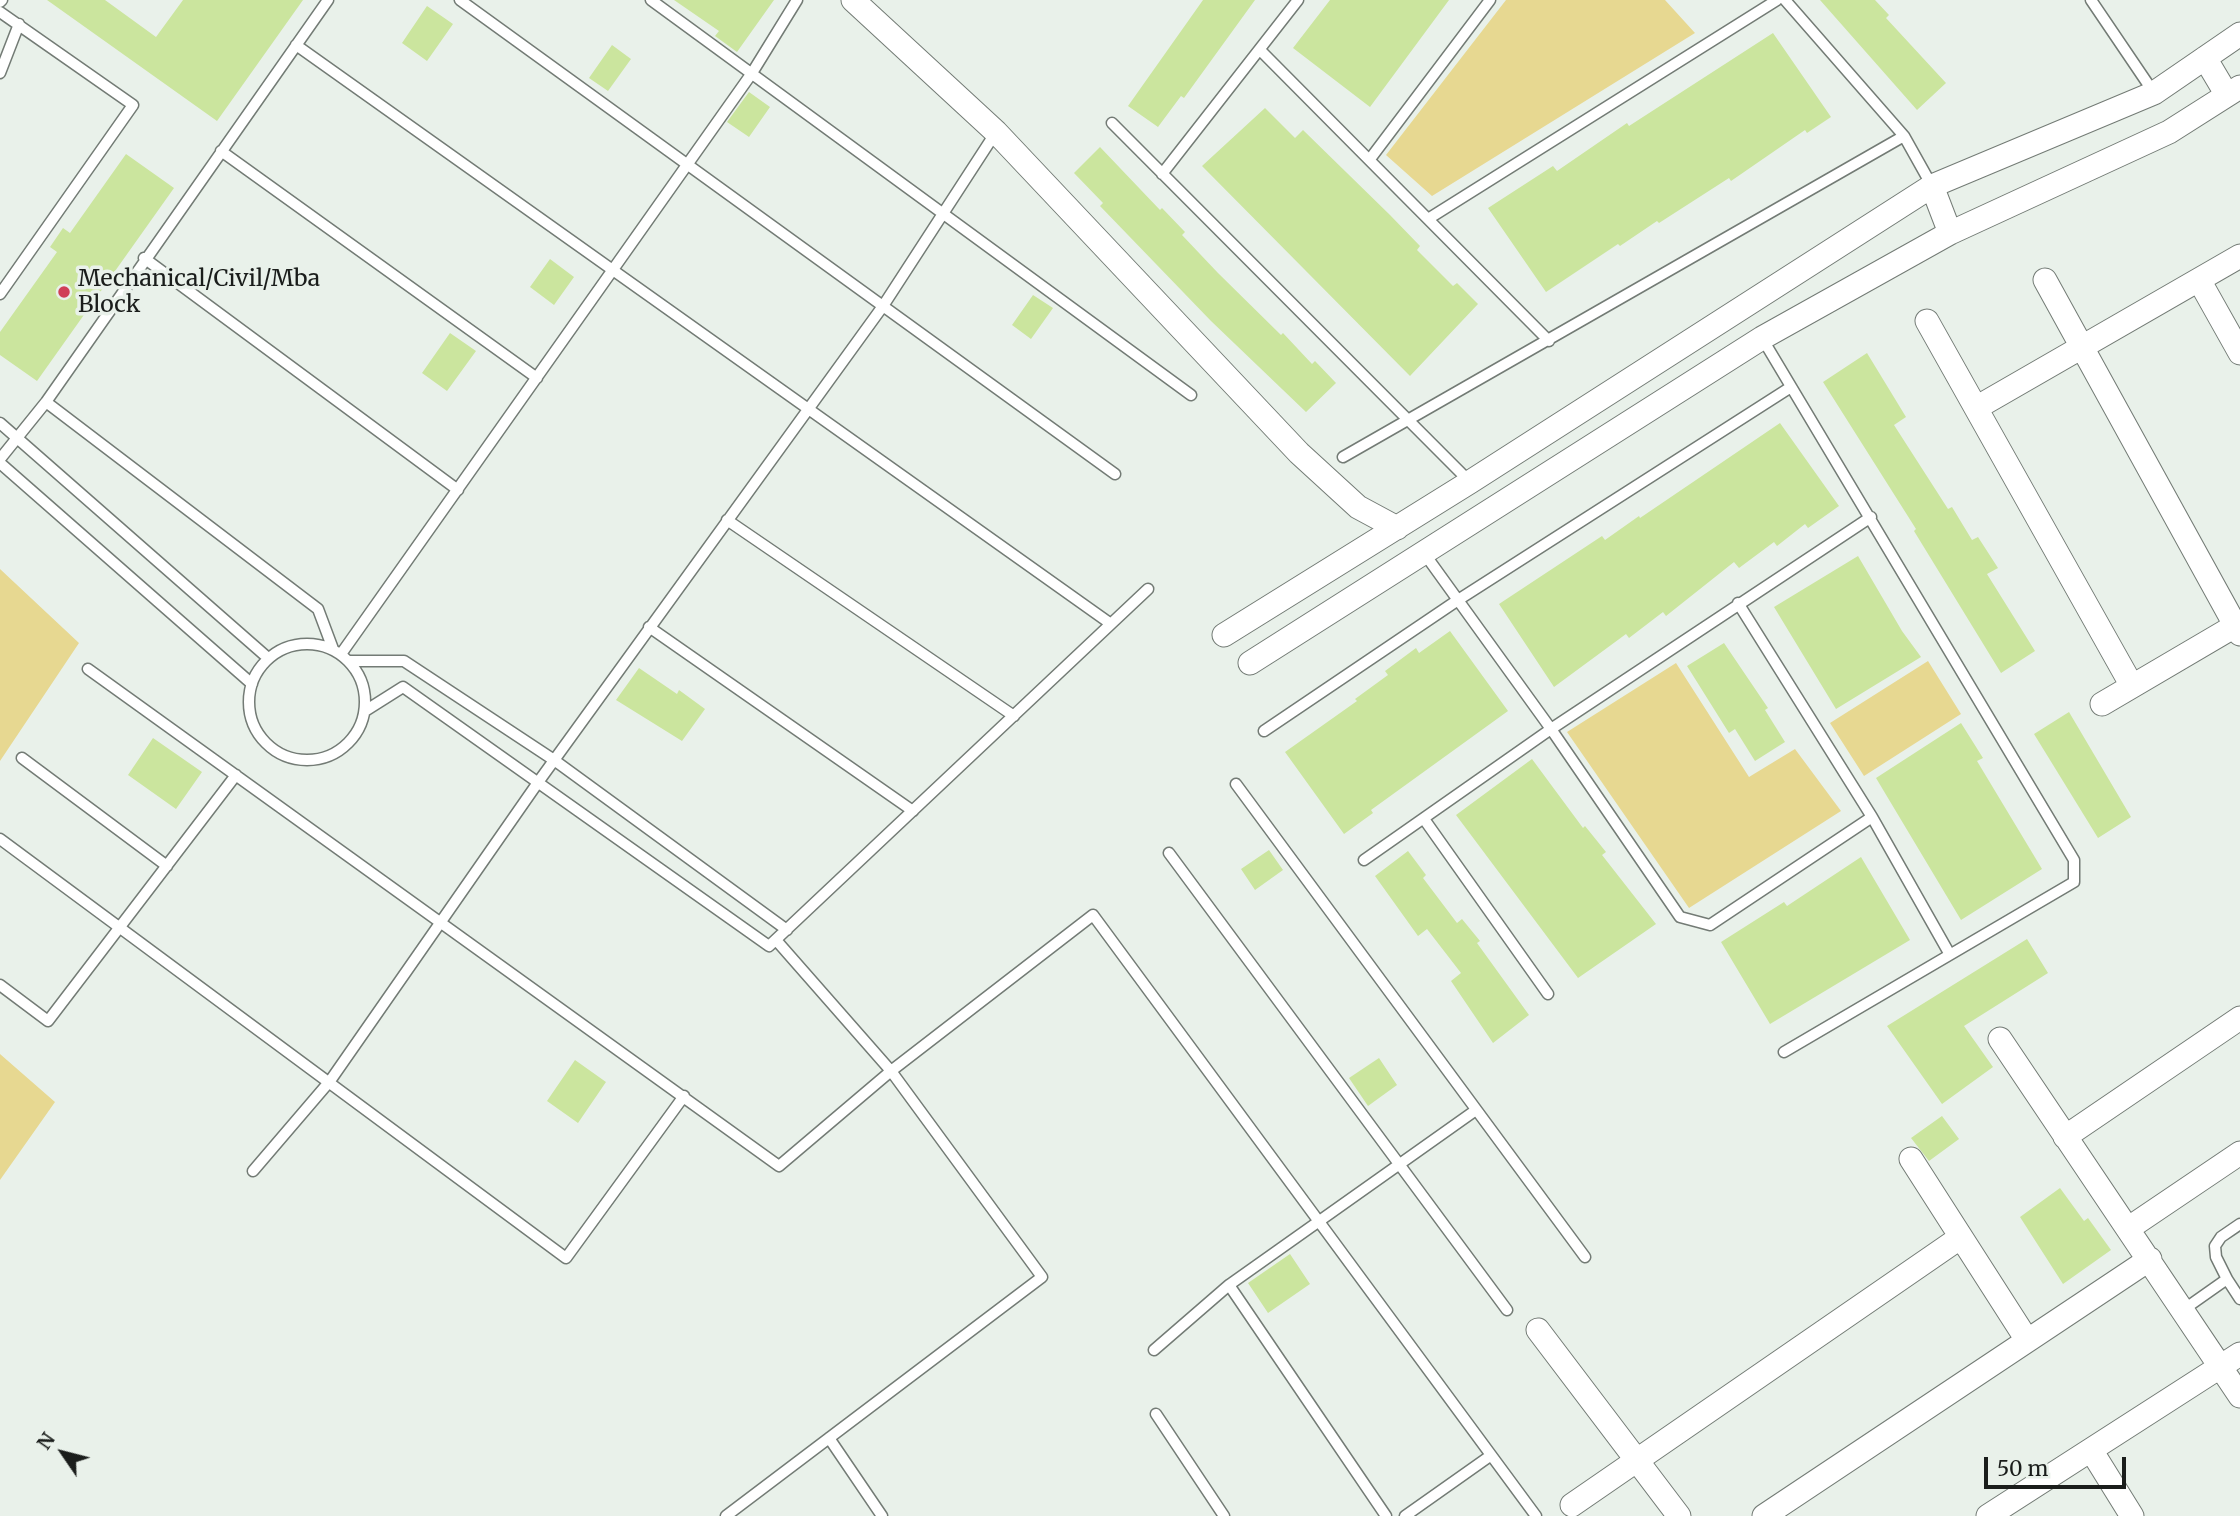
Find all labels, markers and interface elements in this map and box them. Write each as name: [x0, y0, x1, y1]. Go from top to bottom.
place label: Mechanical/Civil/Mba Block: [78, 265, 320, 319]
marker: Mechanical/Civil/Mba Block: [56, 284, 72, 300]
north arrow: [28, 1418, 98, 1488]
text: N: [32, 1428, 60, 1454]
scale bar: [1988, 1442, 2130, 1486]
text: 50 m: [1997, 1455, 2048, 1482]

